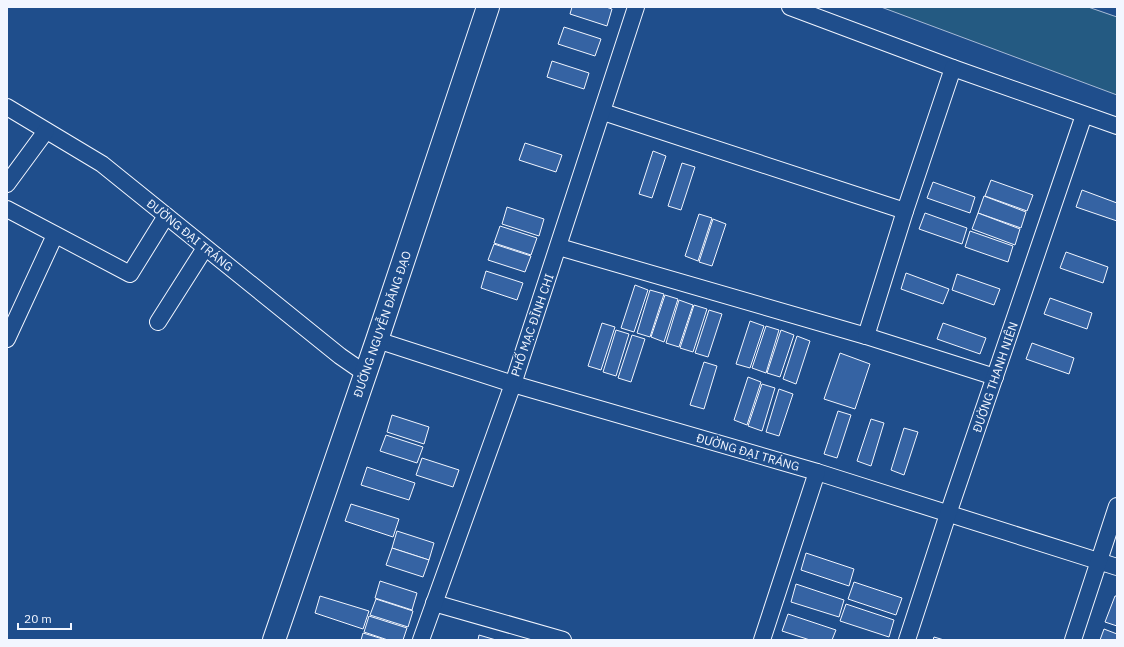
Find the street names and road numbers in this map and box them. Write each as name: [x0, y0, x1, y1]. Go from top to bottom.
street label: ĐƯỜNG ĐẠI TRÁNG: [144, 196, 236, 274]
street label: ĐƯỜNG NGUYỄN ĐĂNG ĐẠO: [350, 249, 414, 399]
street label: PHỐ MẠC ĐĨNH CHI: [506, 271, 557, 379]
street label: ĐƯỜNG THANH NIÊN: [969, 320, 1021, 434]
street label: ĐƯỜNG ĐẠI TRÁNG: [695, 430, 801, 474]

